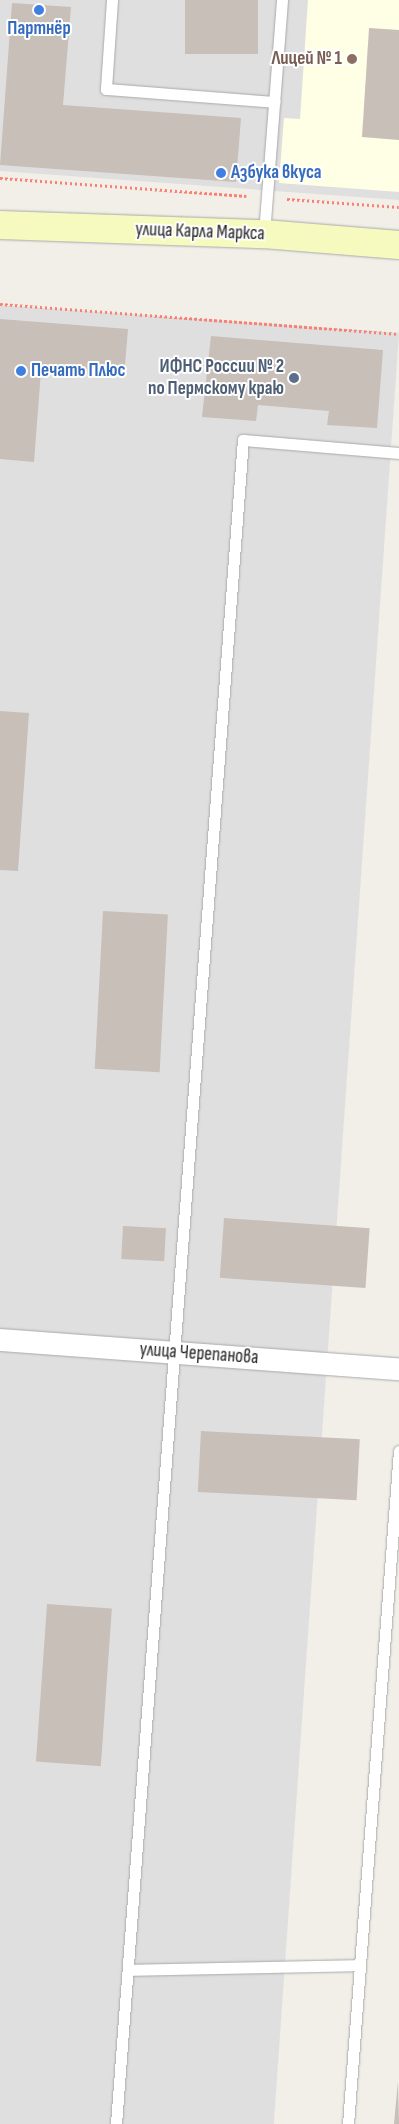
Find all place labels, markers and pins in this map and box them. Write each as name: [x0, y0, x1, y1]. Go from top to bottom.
marker: Партнёр: [33, 4, 45, 16]
place label: Партнёр: [7, 18, 71, 40]
place label: Лицей № 1: [271, 48, 342, 70]
marker: Лицей № 1: [346, 53, 358, 65]
place label: Азбука вкуса: [231, 162, 322, 184]
marker: Азбука вкуса: [215, 167, 227, 179]
place label: ИФНС России № 2 по Пермскому краю: [148, 356, 284, 400]
place label: Печать Плюс: [31, 360, 126, 382]
marker: Печать Плюс: [15, 365, 27, 377]
marker: ИФНС России № 2 по Пермскому краю: [288, 372, 300, 384]

